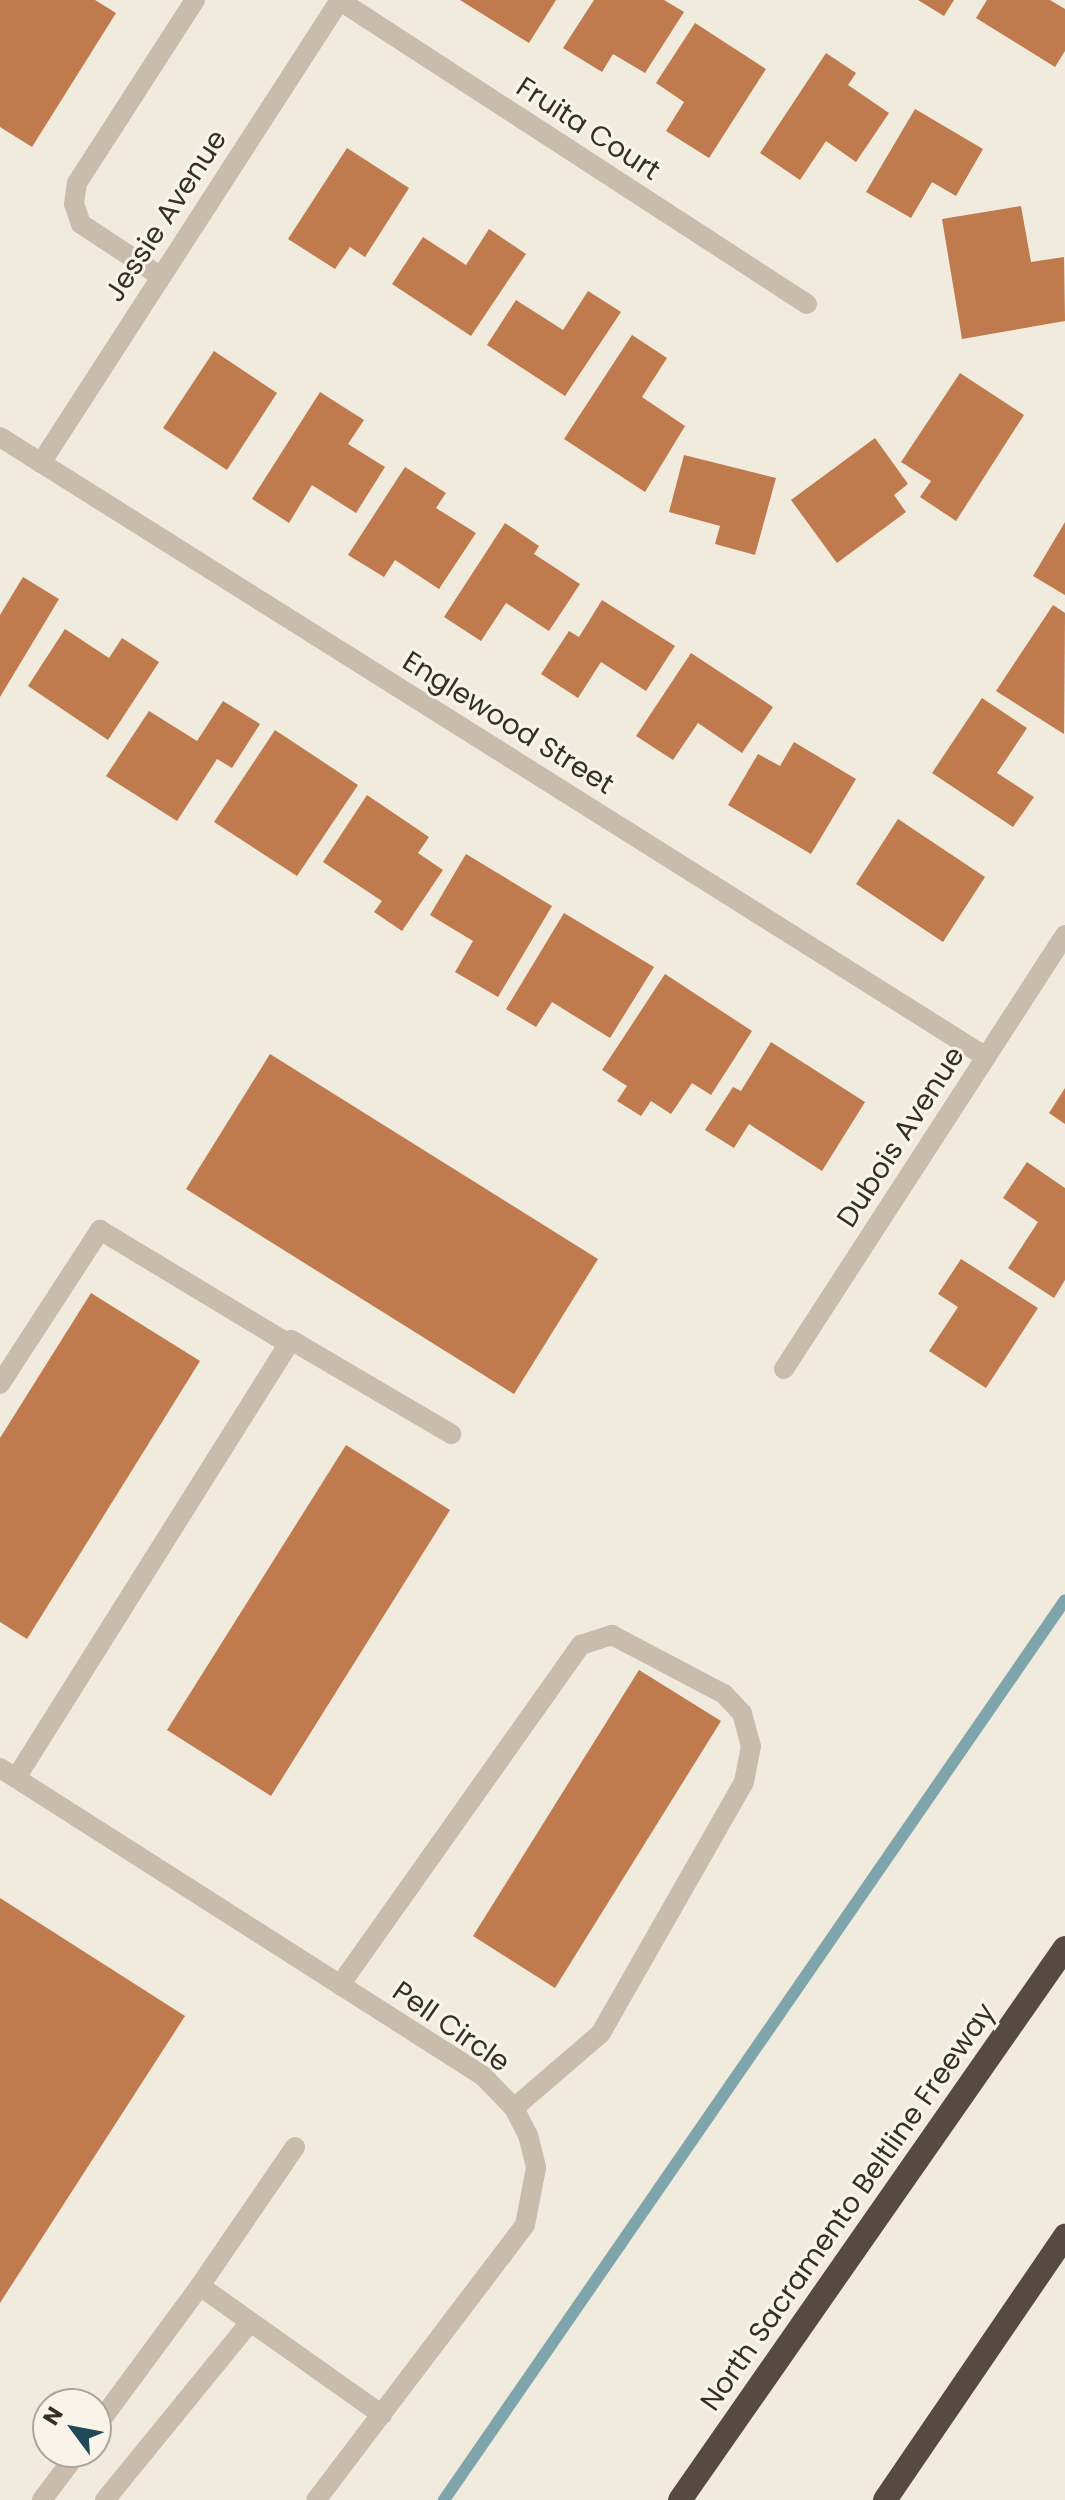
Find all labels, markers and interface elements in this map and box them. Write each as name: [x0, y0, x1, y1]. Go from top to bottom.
street label: Fruita Court: [510, 70, 666, 188]
street label: Jessie Avenue: [98, 124, 234, 308]
street label: Englewood Street: [396, 644, 620, 802]
street label: Dubois Avenue: [830, 1040, 972, 1234]
street label: Pell Circle: [386, 1975, 516, 2079]
street label: North Sacramento Beltline Freeway: [694, 1997, 1002, 2417]
north arrow: [32, 2388, 112, 2468]
text: N: [35, 2401, 70, 2431]

